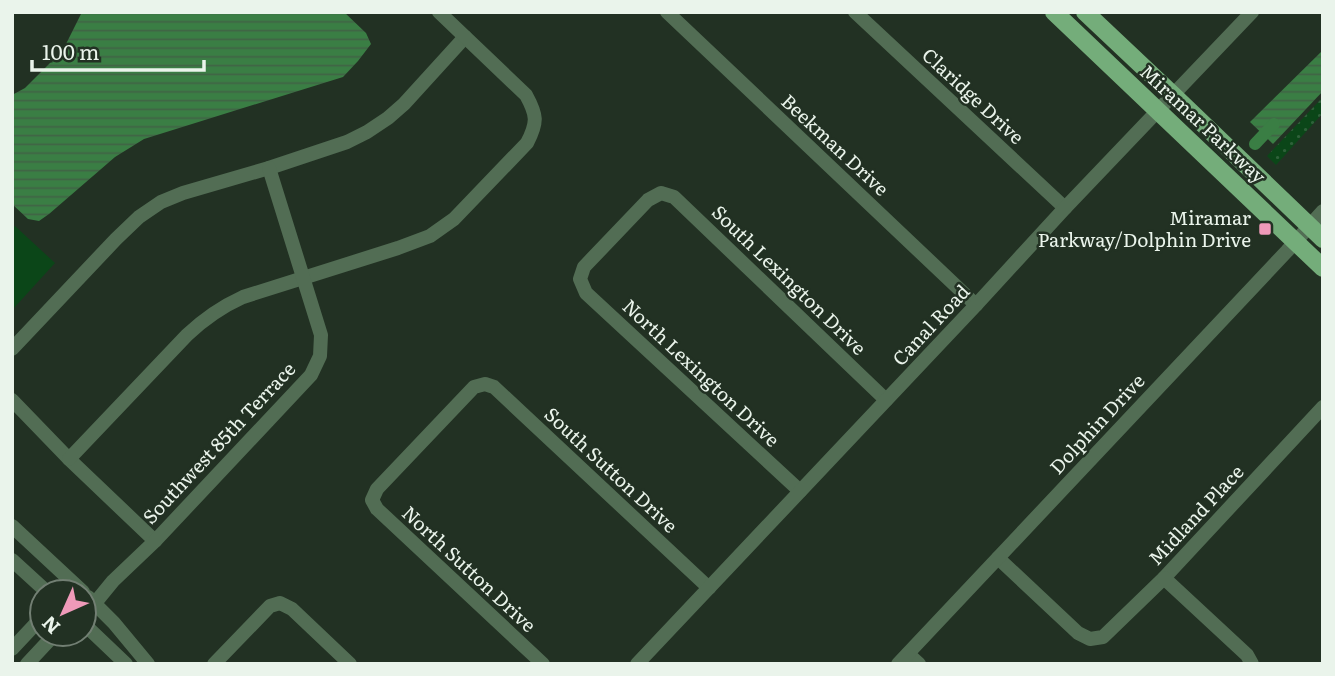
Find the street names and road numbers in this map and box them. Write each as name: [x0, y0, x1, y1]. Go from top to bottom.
street label: Claridge Drive: [917, 41, 1031, 150]
street label: Miramar Parkway: [1134, 57, 1273, 189]
street label: Beekman Drive: [776, 87, 896, 202]
street label: South Lexington Drive: [706, 198, 873, 361]
street label: Canal Road: [885, 277, 976, 371]
street label: North Lexington Drive: [617, 292, 787, 453]
street label: Southwest 85th Terrace: [135, 355, 301, 530]
street label: Dolphin Drive: [1042, 367, 1150, 480]
street label: South Sutton Drive: [539, 400, 685, 539]
street label: Midland Place: [1141, 458, 1249, 571]
street label: North Sutton Drive: [396, 499, 543, 638]

